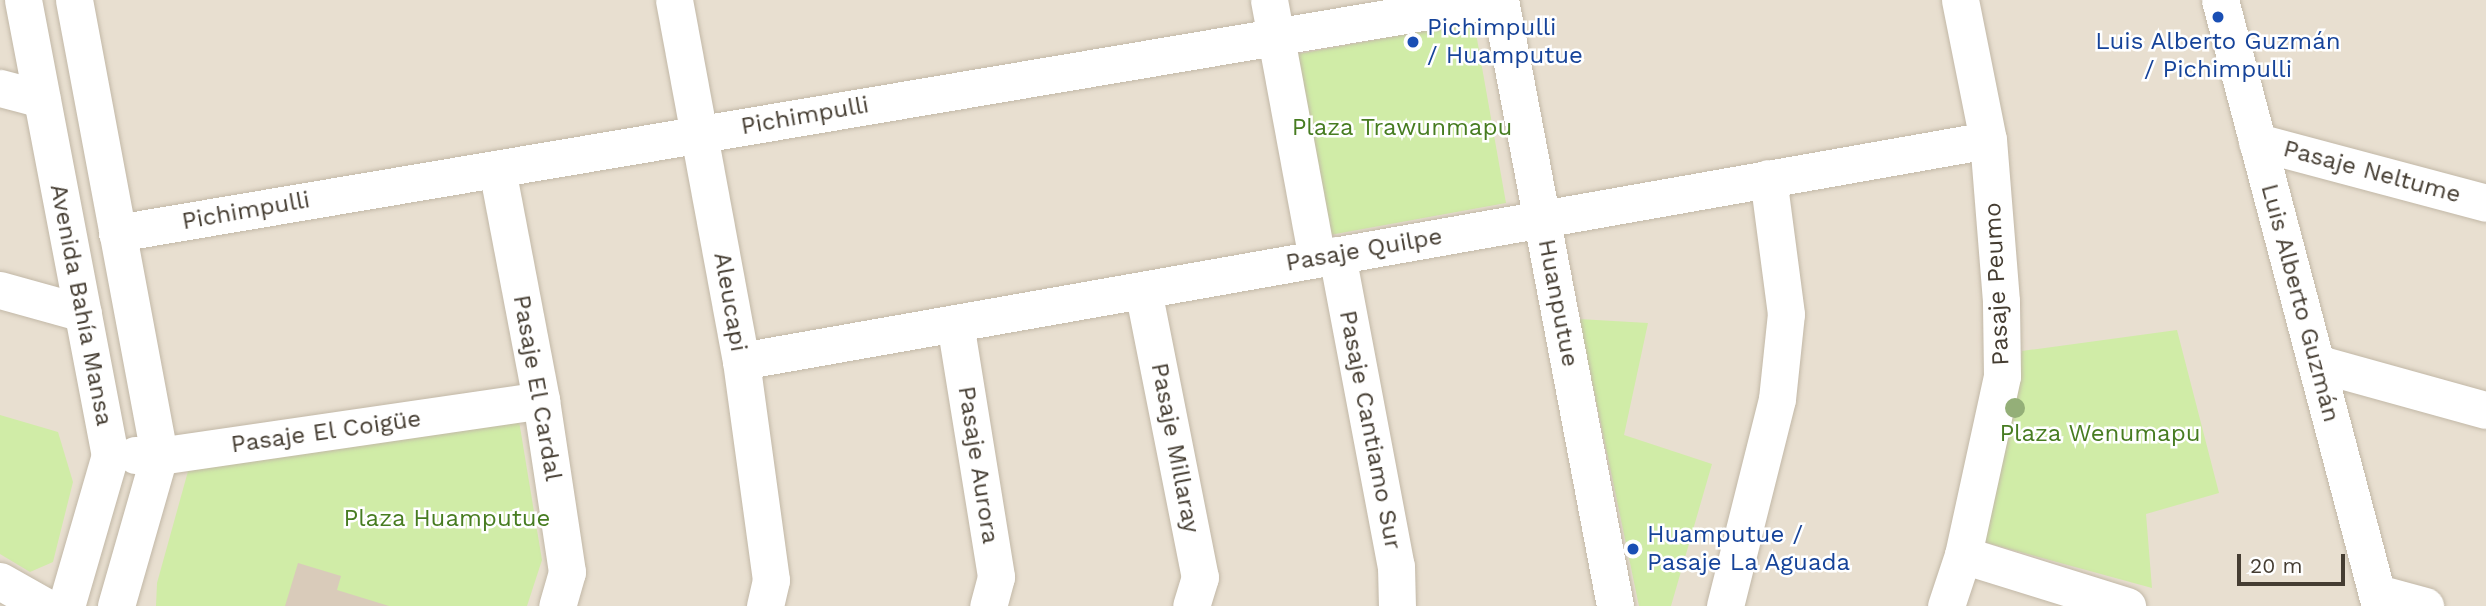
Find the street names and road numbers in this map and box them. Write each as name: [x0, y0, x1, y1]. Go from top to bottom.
street label: Pichimpulli: [739, 91, 871, 141]
street label: Pasaje Neltume: [2280, 134, 2464, 210]
street label: Luis Alberto Guzmán: [2254, 180, 2346, 426]
street label: Avenida Bahía Mansa: [43, 181, 119, 429]
street label: Pichimpulli: [180, 186, 312, 236]
street label: Pasaje Peumo: [1978, 202, 2016, 366]
street label: Pasaje Quilpe: [1284, 222, 1444, 278]
street label: Huanputue: [1532, 237, 1584, 369]
street label: Aleucapi: [707, 250, 753, 354]
street label: Pasaje El Cardal: [506, 292, 568, 484]
street label: Pasaje Cantiamo Sur: [1333, 308, 1407, 552]
street label: Pasaje Millaray: [1144, 360, 1206, 536]
street label: Pasaje Aurora: [951, 384, 1005, 546]
street label: Pasaje El Coigüe: [229, 404, 423, 460]

